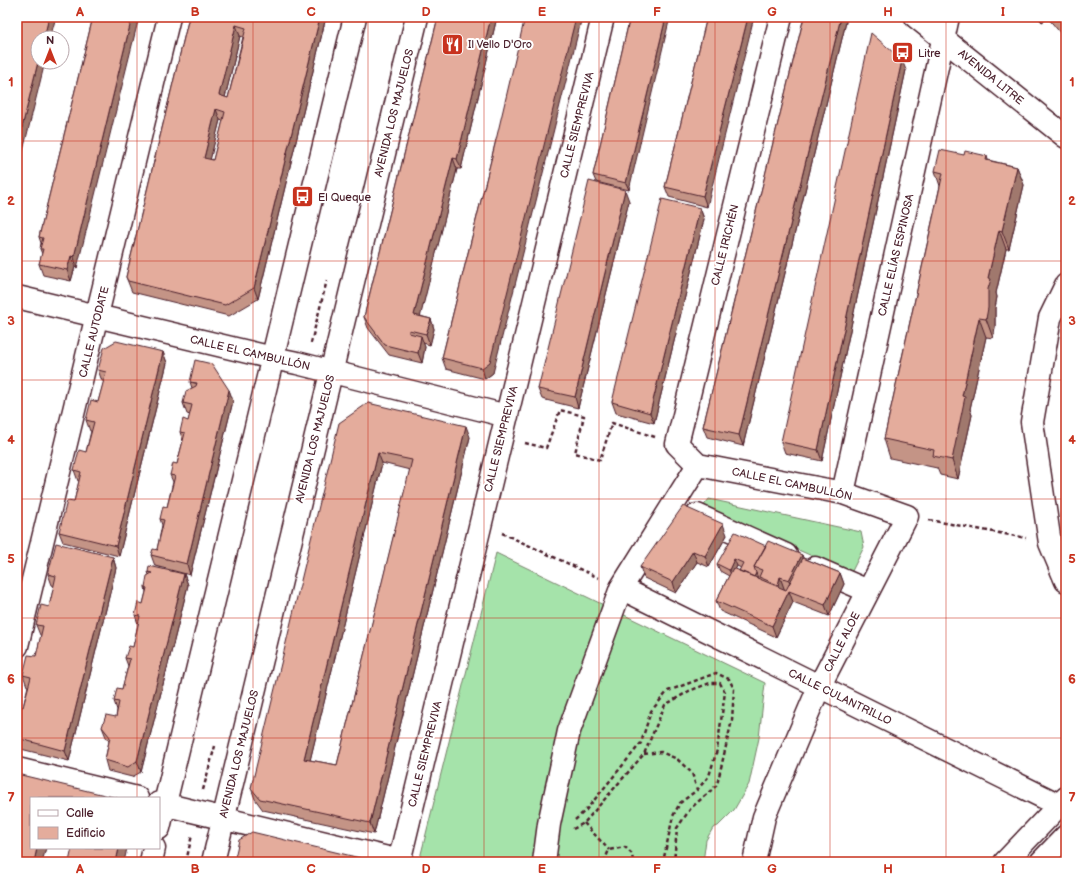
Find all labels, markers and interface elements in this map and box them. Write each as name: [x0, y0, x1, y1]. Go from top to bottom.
text: A: [75, 4, 84, 20]
text: B: [190, 4, 200, 20]
text: C: [306, 4, 316, 20]
text: D: [421, 4, 431, 20]
text: E: [538, 4, 547, 20]
text: F: [653, 4, 661, 20]
text: G: [767, 4, 777, 20]
text: H: [883, 4, 893, 20]
text: I: [1001, 4, 1005, 20]
north arrow: [30, 30, 70, 70]
restaurant icon: Il Vello D'Oro: [439, 31, 465, 57]
text: N: [46, 34, 54, 47]
place label: Il Vello D'Oro: [468, 38, 532, 51]
bus stop icon: Litre: [889, 40, 915, 66]
street label: AVENIDA LOS MAJUELOS: [372, 47, 416, 178]
place label: Litre: [918, 47, 941, 60]
street label: AVENIDA LITRE: [956, 47, 1026, 107]
street label: CALLE SIEMPREVIVA: [558, 70, 597, 179]
text: 1: [8, 74, 14, 90]
text: 1: [1069, 74, 1075, 90]
bus stop icon: El Queque: [289, 184, 315, 210]
place label: El Queque: [318, 191, 371, 204]
street label: CALLE ELÍAS ESPINOSA: [875, 192, 916, 317]
text: 2: [7, 193, 15, 209]
text: 2: [1068, 193, 1076, 209]
street label: CALLE IRICHÉN: [708, 203, 741, 287]
street label: CALLE AUTODATE: [76, 285, 112, 379]
text: 3: [7, 313, 15, 329]
text: 3: [1068, 313, 1076, 329]
street label: CALLE EL CAMBULLÓN: [189, 332, 311, 373]
street label: AVENIDA LOS MAJUELOS: [293, 373, 337, 504]
street label: CALLE SIEMPREVIVA: [482, 384, 521, 493]
text: 4: [7, 432, 15, 448]
text: 4: [1068, 432, 1076, 448]
street label: CALLE EL CAMBULLÓN: [731, 464, 854, 503]
text: 5: [7, 551, 15, 567]
text: 5: [1068, 551, 1076, 567]
street label: CALLE ALOE: [821, 610, 863, 674]
street label: CALLE CULANTRILLO: [786, 666, 894, 728]
text: 6: [7, 671, 15, 687]
text: 6: [1068, 671, 1076, 687]
street label: AVENIDA LOS MAJUELOS: [217, 688, 261, 819]
street label: CALLE SIEMPREVIVA: [406, 699, 445, 808]
text: 7: [7, 790, 15, 806]
text: 7: [1068, 790, 1076, 806]
legend: [30, 797, 160, 849]
text: Calle: [66, 806, 94, 821]
text: Edificio: [66, 826, 106, 841]
text: A: [75, 861, 84, 877]
text: B: [190, 861, 200, 877]
text: C: [306, 861, 316, 877]
text: D: [421, 861, 431, 877]
text: E: [538, 861, 547, 877]
text: F: [653, 861, 661, 877]
text: G: [767, 861, 777, 877]
text: H: [883, 861, 893, 877]
text: I: [1001, 861, 1005, 877]

